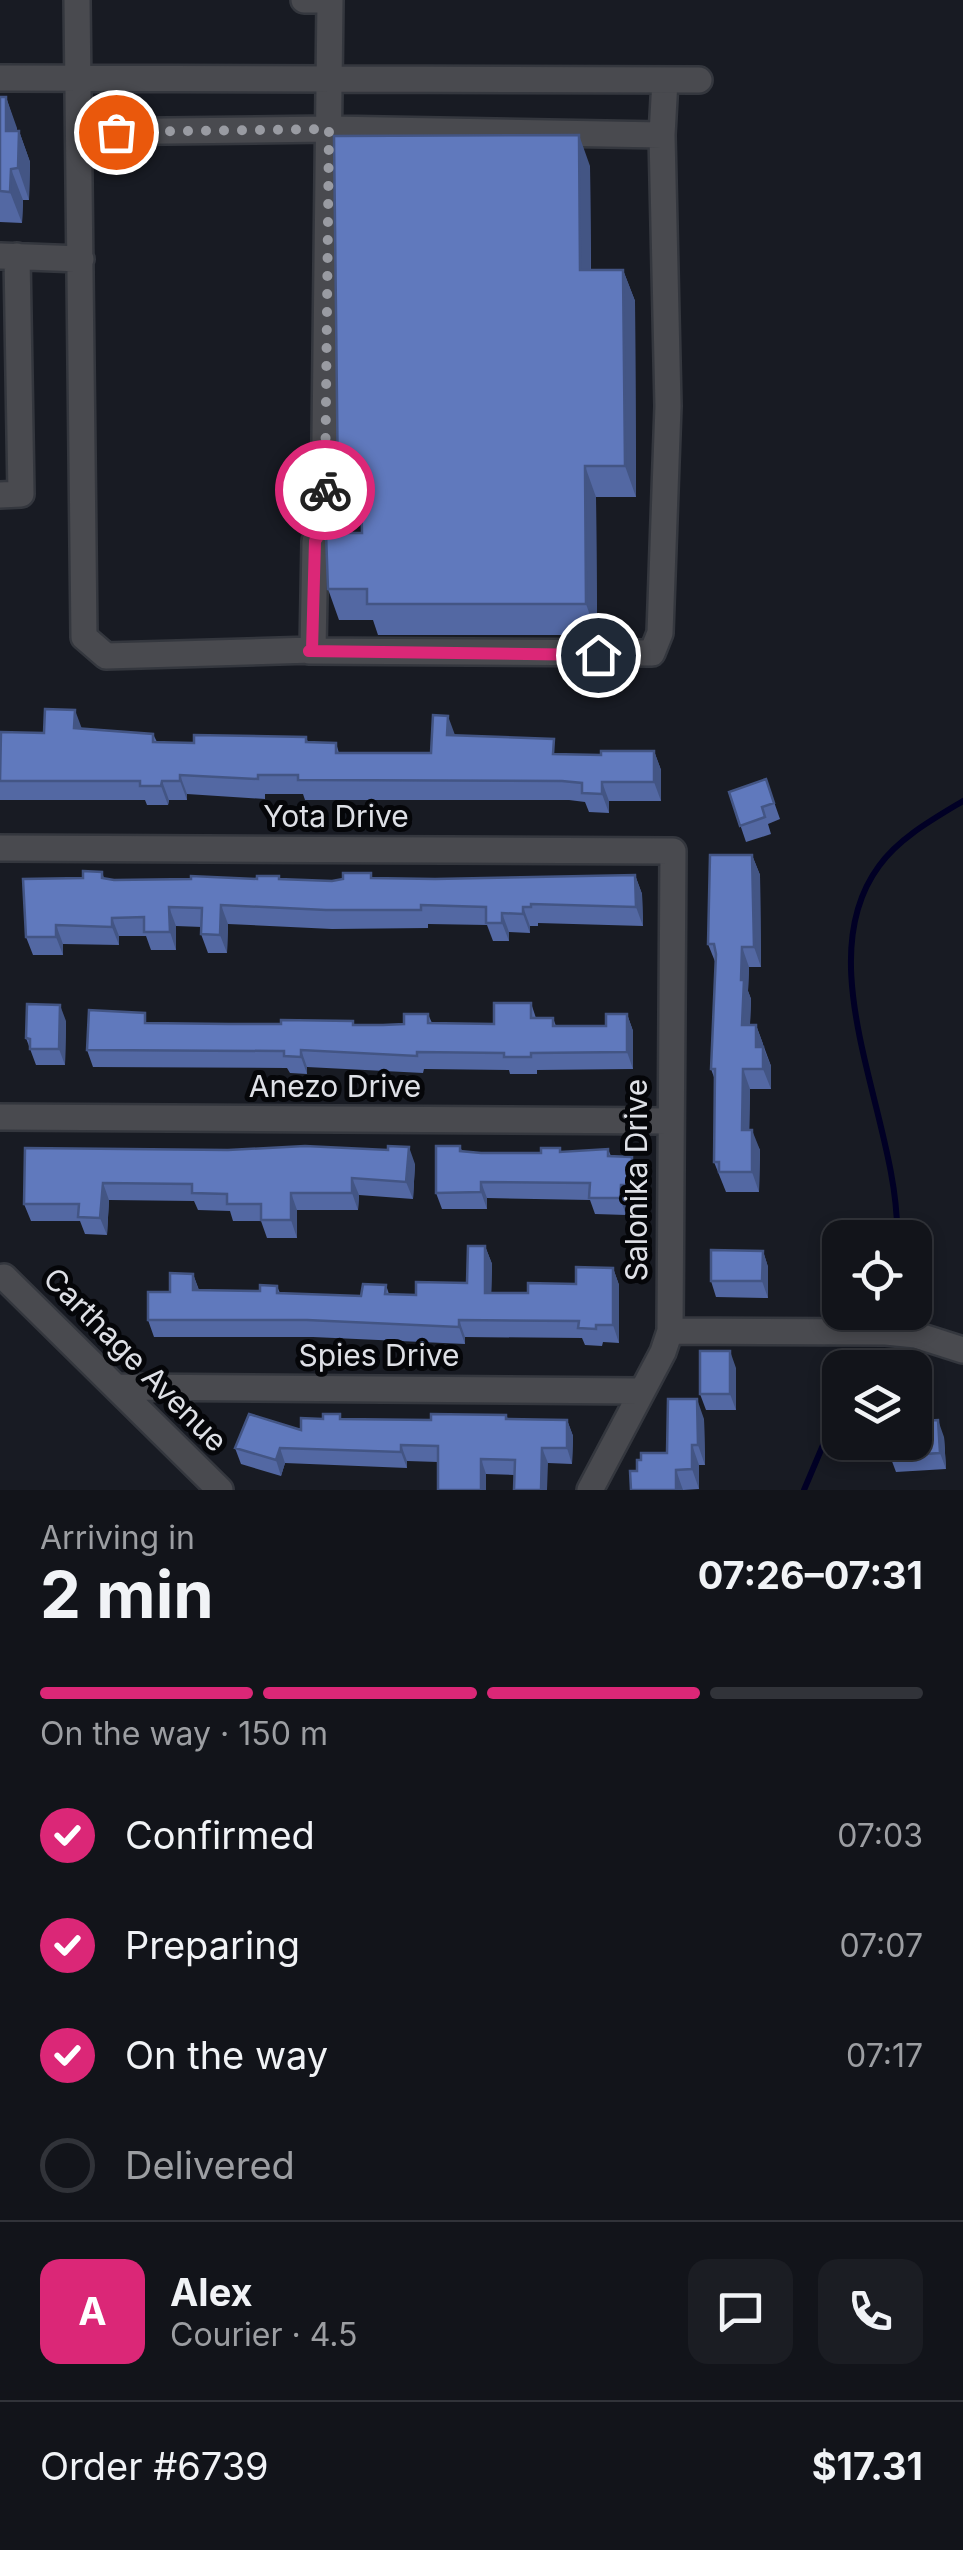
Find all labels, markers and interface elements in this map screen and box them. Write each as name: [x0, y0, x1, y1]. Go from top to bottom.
pin: [74, 90, 159, 175]
icon: bag: [89, 105, 144, 160]
courier: [275, 440, 375, 540]
icon: bike: [298, 463, 353, 518]
pin: [556, 613, 641, 698]
icon: home: [571, 628, 626, 683]
street label: Yota Drive: [263, 798, 409, 834]
street label: Anezo Drive: [249, 1068, 421, 1104]
street label: Salonika Drive: [618, 1079, 654, 1281]
map controls: [822, 1220, 932, 1460]
button: locate: [822, 1220, 932, 1330]
street label: Carthage Avenue: [36, 1260, 235, 1459]
street label: Spies Drive: [298, 1337, 460, 1373]
button: layers: [822, 1350, 932, 1460]
text: Arriving in: [40, 1518, 195, 1557]
text: 07:26–07:31: [698, 1552, 923, 1598]
text: 2 min: [40, 1555, 214, 1634]
text: On the way · 150 m: [40, 1714, 328, 1753]
icon: check: [40, 1808, 95, 1863]
text: Confirmed: [125, 1812, 315, 1858]
text: 07:03: [837, 1816, 923, 1855]
icon: check: [40, 1918, 95, 1973]
text: Preparing: [125, 1922, 300, 1968]
text: 07:07: [840, 1926, 923, 1965]
icon: check: [40, 2028, 95, 2083]
text: On the way: [125, 2032, 328, 2078]
text: 07:17: [846, 2036, 923, 2075]
text: Delivered: [125, 2142, 295, 2188]
button: chat: [688, 2259, 793, 2364]
button: phone: [818, 2259, 923, 2364]
text: Alex: [170, 2269, 253, 2315]
text: A: [78, 2288, 107, 2334]
text: Courier · 4.5: [170, 2315, 358, 2354]
text: Order #6739: [40, 2443, 269, 2489]
text: $17.31: [812, 2443, 923, 2489]

